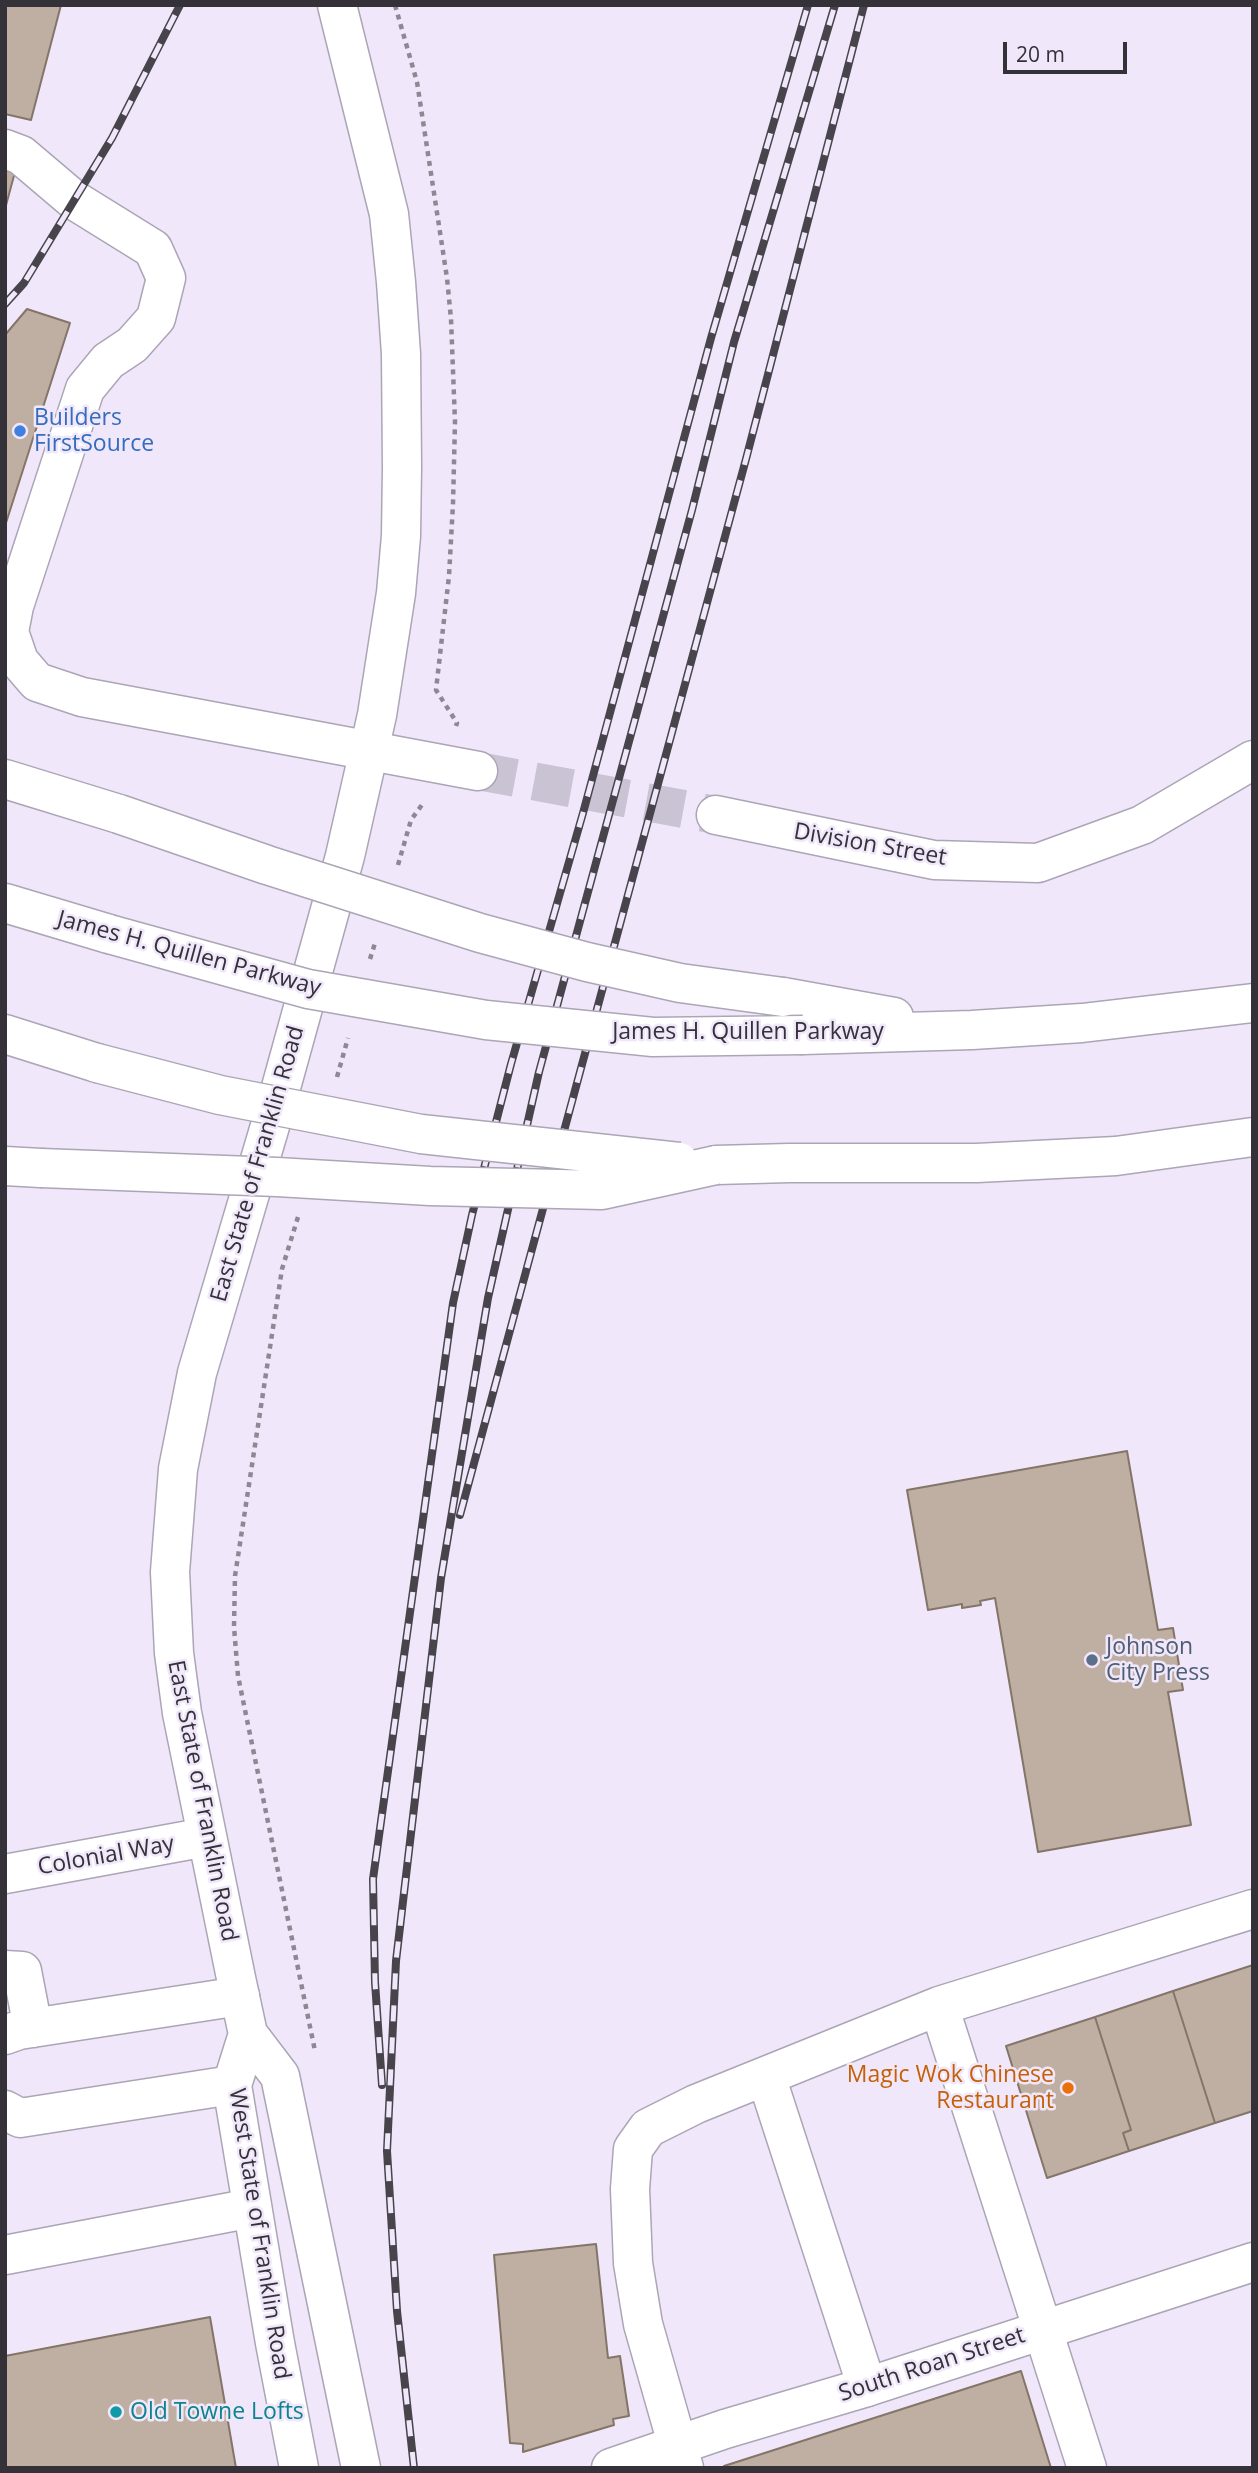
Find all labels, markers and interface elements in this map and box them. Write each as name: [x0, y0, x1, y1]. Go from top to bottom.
scale bar: [1006, 28, 1130, 72]
text: 20 m: [1016, 40, 1065, 68]
place label: Builders FirstSource: [34, 404, 154, 458]
marker: Builders FirstSource: [12, 423, 28, 439]
street label: Division Street: [791, 818, 949, 872]
street label: James H. Quillen Parkway: [54, 906, 324, 1002]
street label: James H. Quillen Parkway: [612, 1018, 884, 1046]
street label: East State of Franklin Road: [205, 1023, 311, 1305]
place label: Johnson City Press: [1106, 1633, 1210, 1687]
marker: Johnson City Press: [1084, 1652, 1100, 1668]
street label: East State of Franklin Road: [161, 1658, 243, 1944]
street label: Colonial Way: [36, 1830, 176, 1882]
place label: Magic Wok Chinese Restaurant: [847, 2061, 1054, 2115]
marker: Magic Wok Chinese Restaurant: [1060, 2080, 1076, 2096]
street label: West State of Franklin Road: [222, 2086, 296, 2382]
street label: South Roan Street: [836, 2322, 1028, 2408]
place label: Old Towne Lofts: [130, 2398, 304, 2426]
marker: Old Towne Lofts: [108, 2404, 124, 2420]

